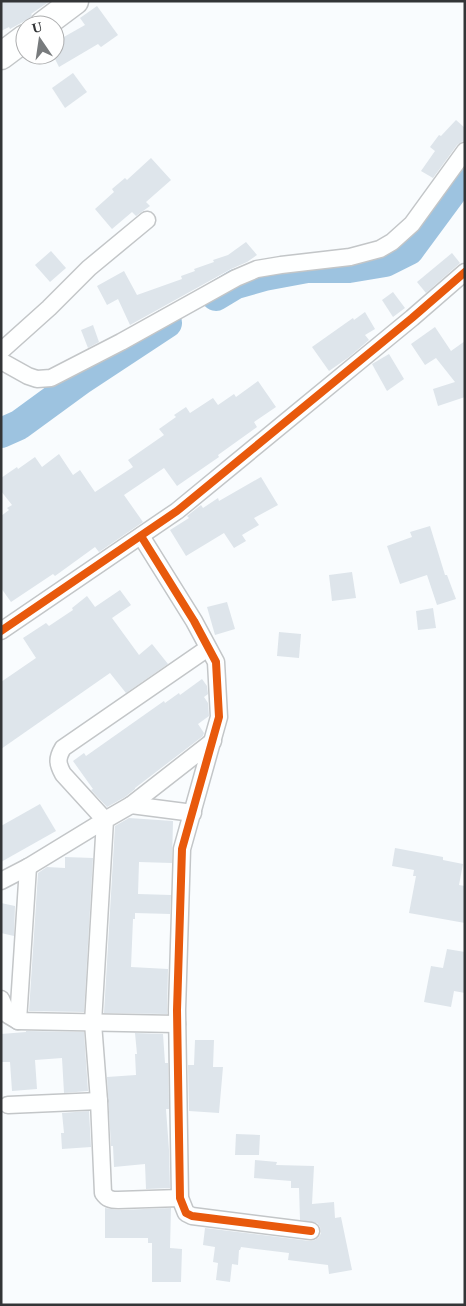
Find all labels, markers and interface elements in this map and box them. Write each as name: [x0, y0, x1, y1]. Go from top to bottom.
north arrow: [15, 15, 65, 65]
text: U: [31, 19, 44, 36]

